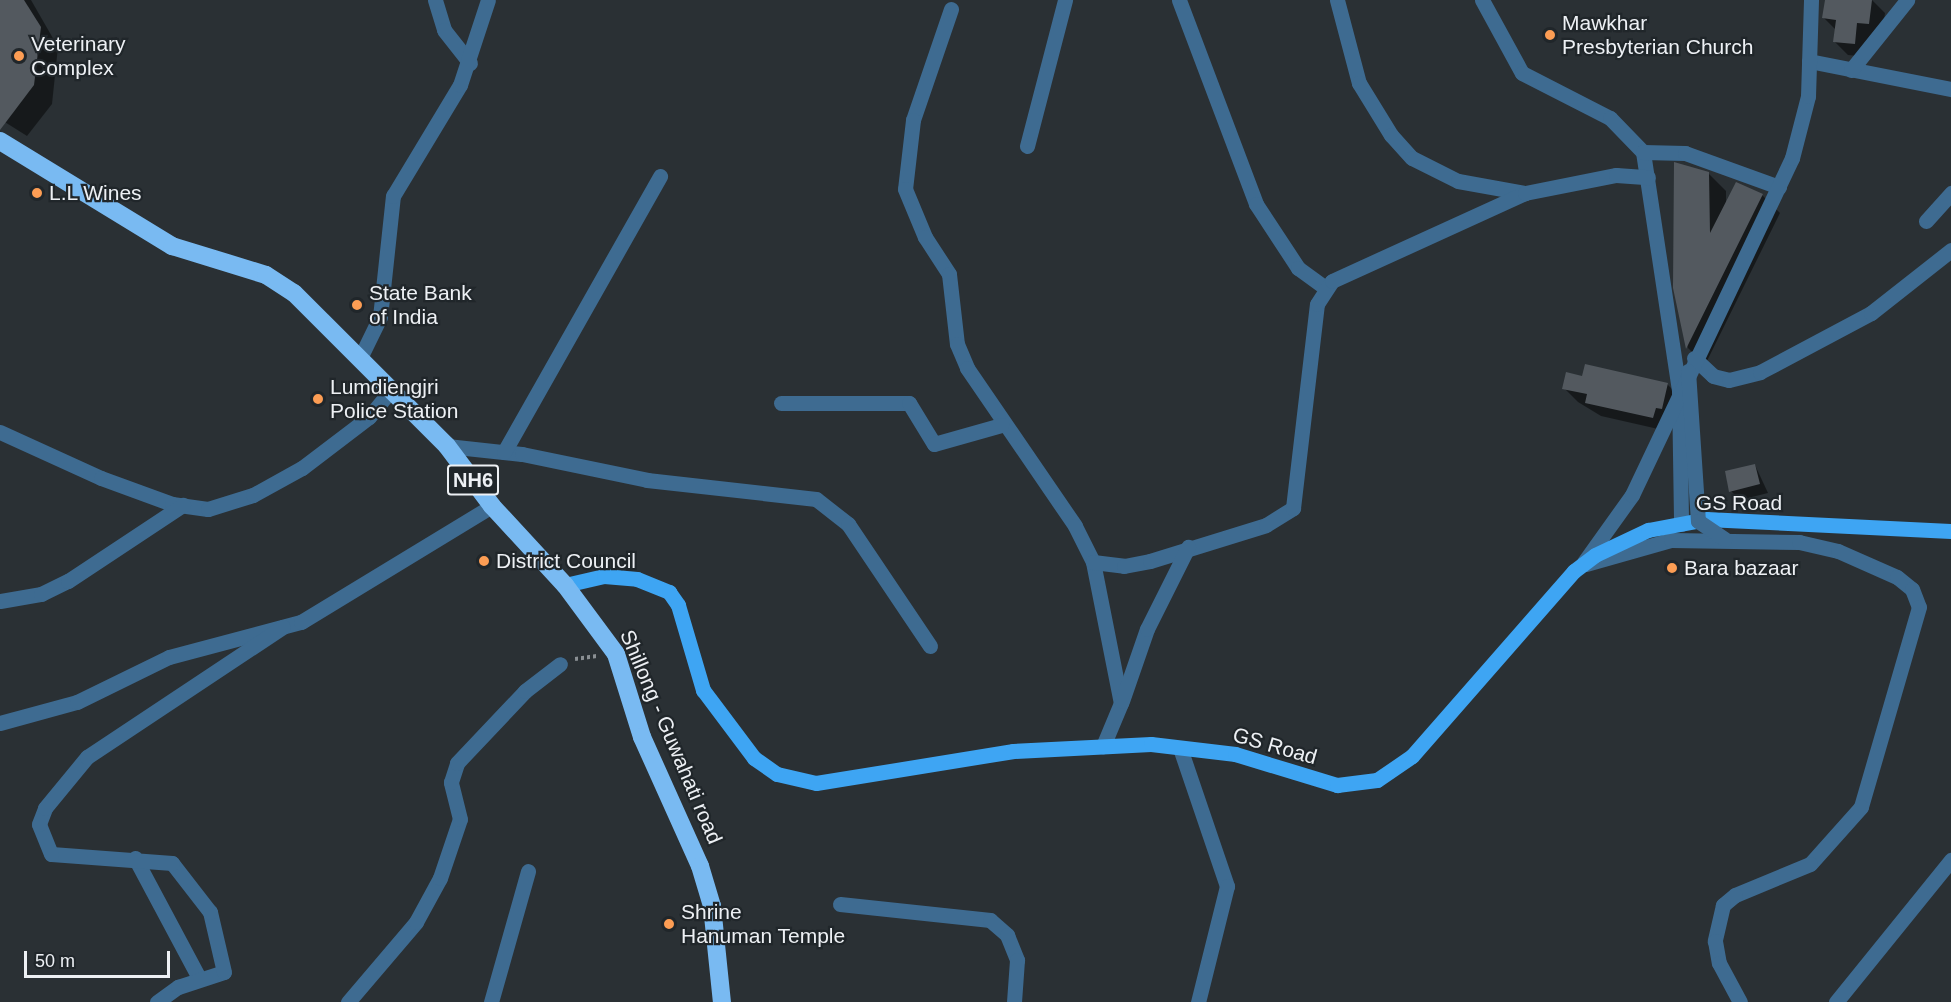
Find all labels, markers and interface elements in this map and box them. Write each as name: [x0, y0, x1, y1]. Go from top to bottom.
place label: Mawkhar Presbyterian Church: [1562, 10, 1753, 60]
marker: Mawkhar Presbyterian Church: [1543, 28, 1557, 42]
place label: Veterinary Complex: [31, 31, 126, 81]
marker: Veterinary Complex: [12, 49, 26, 63]
place label: L.L Wines: [49, 180, 142, 206]
marker: L.L Wines: [30, 186, 44, 200]
place label: State Bank of India: [369, 280, 472, 330]
marker: State Bank of India: [350, 298, 364, 312]
place label: Lumdiengjri Police Station: [330, 374, 458, 424]
marker: Lumdiengjri Police Station: [311, 392, 325, 406]
road number: NH6: [446, 463, 500, 497]
street label: GS Road: [1696, 490, 1782, 516]
place label: District Council: [496, 548, 636, 574]
marker: District Council: [477, 554, 491, 568]
place label: Bara bazaar: [1684, 555, 1798, 581]
marker: Bara bazaar: [1665, 561, 1679, 575]
street label: Shillong - Guwahati road: [614, 626, 728, 848]
street label: GS Road: [1230, 722, 1320, 770]
place label: Shrine Hanuman Temple: [681, 899, 846, 949]
marker: Shrine Hanuman Temple: [662, 917, 676, 931]
scale bar: [27, 939, 172, 977]
text: 50 m: [35, 951, 75, 971]

